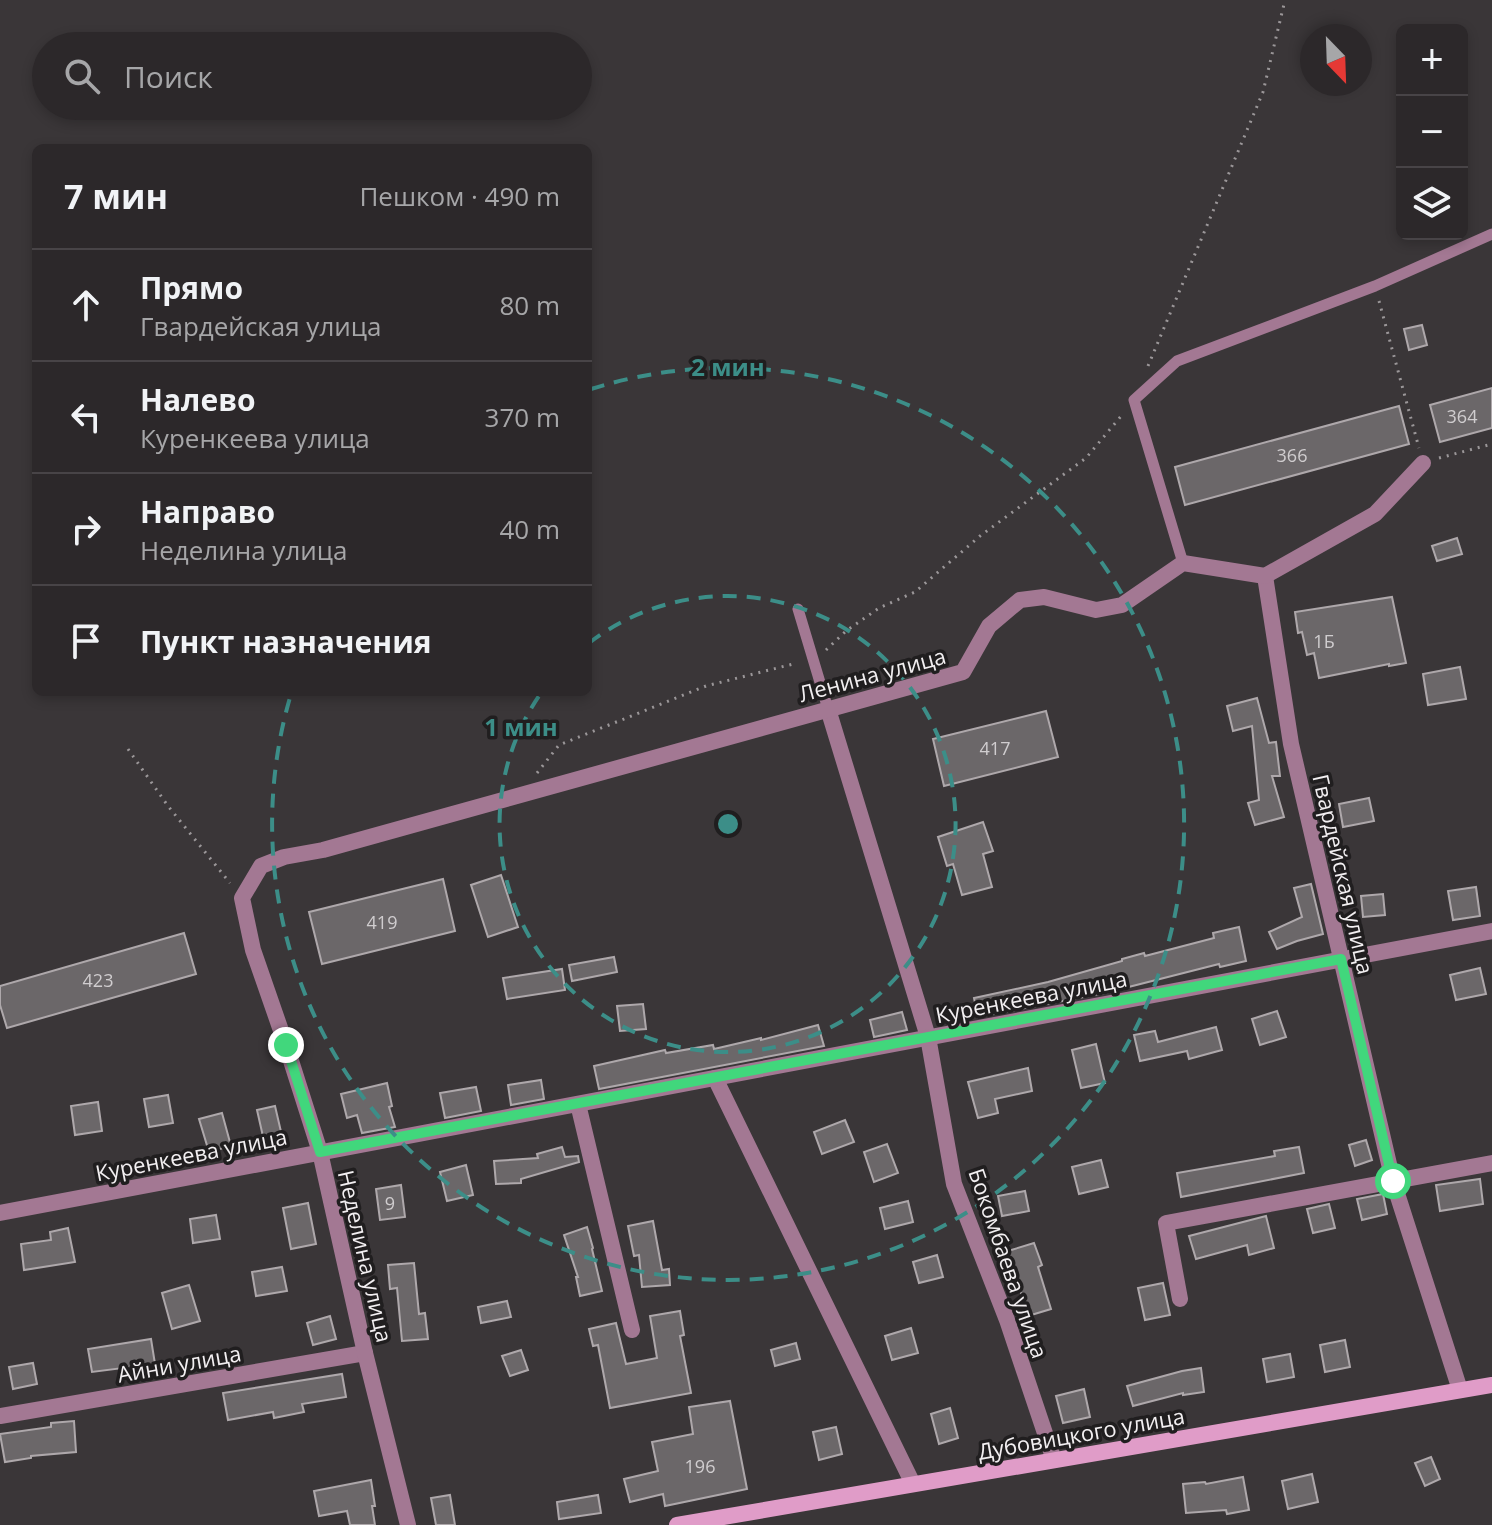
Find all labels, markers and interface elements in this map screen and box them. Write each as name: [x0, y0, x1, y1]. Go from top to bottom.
north arrow: [1300, 24, 1372, 96]
map controls: [1396, 24, 1468, 240]
button: +: [1396, 24, 1468, 96]
search box: [32, 32, 592, 120]
icon: search: [60, 54, 104, 98]
text: Поиск: [124, 56, 213, 97]
button: −: [1396, 96, 1468, 168]
button: layers: [1396, 168, 1468, 240]
text: 7 мин: [64, 173, 168, 219]
text: Пешком · 490 m: [359, 178, 560, 214]
text: Прямо: [140, 267, 243, 308]
icon: ahead: [64, 283, 108, 327]
text: 80 m: [499, 287, 560, 323]
text: Гвардейская улица: [140, 308, 382, 344]
text: 2 мин: [691, 350, 765, 383]
text: Налево: [140, 379, 256, 420]
icon: left: [64, 395, 108, 439]
text: 370 m: [485, 399, 560, 435]
house number: 364: [1447, 404, 1477, 428]
text: Куренкеева улица: [140, 420, 370, 456]
house number: 366: [1277, 443, 1307, 467]
text: Направо: [140, 491, 275, 532]
icon: right: [64, 507, 108, 551]
text: 40 m: [499, 511, 560, 547]
text: Неделина улица: [140, 532, 348, 568]
icon: arrive: [64, 619, 108, 663]
text: Пункт назначения: [140, 621, 432, 662]
house number: 1Б: [1313, 629, 1335, 653]
street label: Ленина улица: [795, 640, 949, 708]
text: 1 мин: [484, 710, 558, 743]
house number: 417: [980, 736, 1010, 760]
street label: Гвардейская улица: [1306, 771, 1382, 977]
centre of rings: [714, 810, 742, 838]
house number: 419: [367, 910, 397, 934]
street label: Куренкеева улица: [933, 963, 1129, 1029]
house number: 423: [83, 968, 113, 992]
route end: [268, 1027, 304, 1063]
street label: Куренкеева улица: [93, 1121, 289, 1187]
route start: [1375, 1163, 1411, 1199]
street label: Бокомбаева улица: [962, 1164, 1056, 1362]
street label: Неделина улица: [332, 1167, 400, 1345]
house number: 9: [385, 1191, 395, 1215]
street label: Айни улица: [115, 1337, 243, 1389]
street label: Дубовицкого улица: [975, 1400, 1187, 1466]
house number: 196: [685, 1454, 715, 1478]

